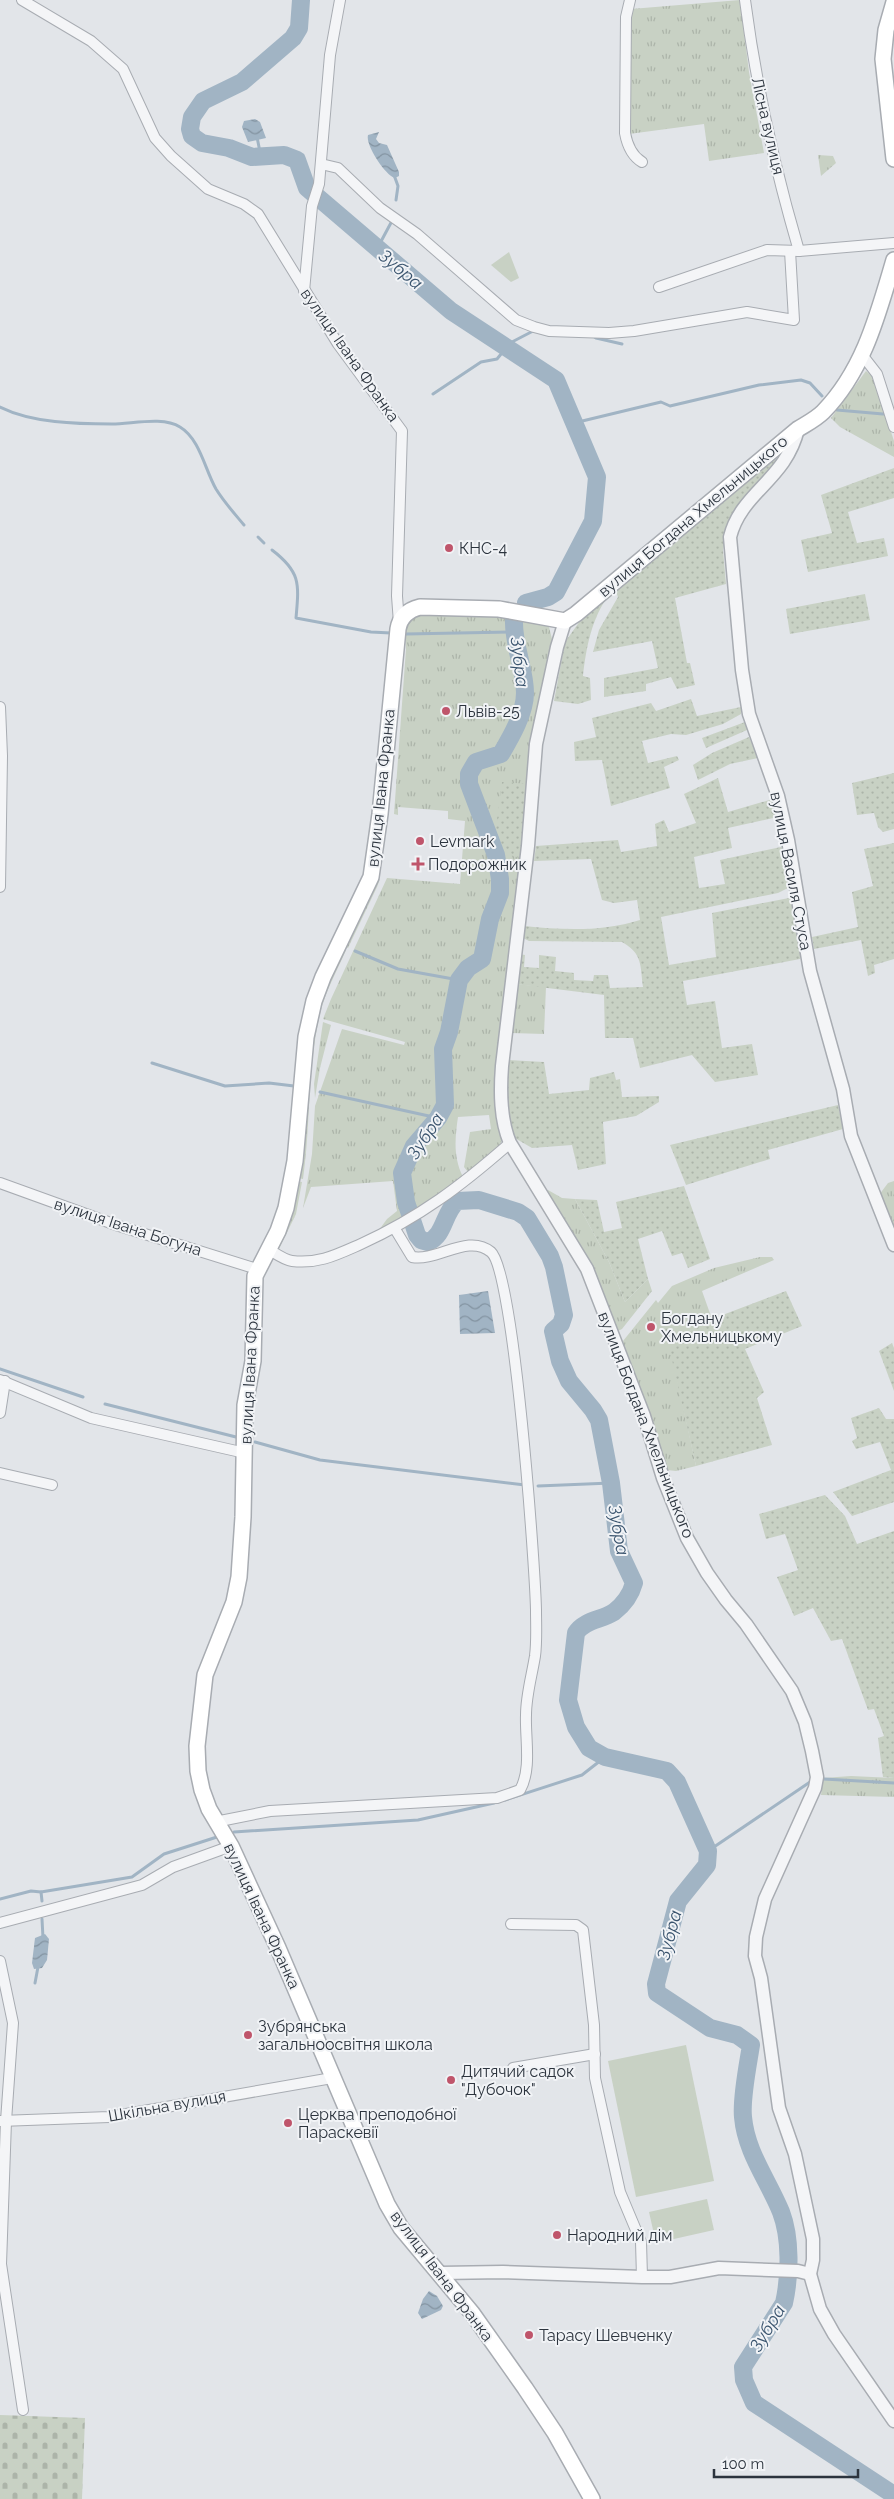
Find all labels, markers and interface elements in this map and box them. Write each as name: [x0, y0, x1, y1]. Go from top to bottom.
street label: Лісна вулиця: [748, 75, 788, 177]
water label: Зубра: [375, 245, 427, 294]
street label: вулиця Івана Франка: [297, 285, 403, 425]
street label: вулиця Богдана Хмельницького: [595, 431, 791, 601]
place label: КНС-4: [459, 539, 508, 558]
marker: КНС-4: [443, 542, 455, 554]
water label: Зубра: [506, 635, 534, 689]
place label: Львів-25: [456, 702, 520, 721]
marker: Львів-25: [440, 705, 452, 717]
street label: вулиця Івана Франка: [363, 708, 399, 868]
street label: вулиця Василя Стуса: [766, 790, 816, 952]
place label: Levmark: [430, 832, 495, 851]
marker: Levmark: [414, 835, 426, 847]
place label: Подорожник: [428, 855, 527, 874]
marker: Подорожник: [412, 858, 424, 870]
water label: Зубра: [402, 1109, 448, 1163]
street label: вулиця Івана Богуна: [52, 1194, 204, 1260]
street label: вулиця Івана Франка: [236, 1285, 264, 1445]
street label: вулиця Богдана Хмельницького: [594, 1309, 698, 1541]
place label: Богдану Хмельницькому: [661, 1309, 782, 1346]
marker: Богдану Хмельницькому: [645, 1321, 657, 1333]
water label: Зубра: [604, 1503, 634, 1557]
street label: вулиця Івана Франка: [220, 1840, 304, 1992]
water label: Зубра: [652, 1907, 686, 1962]
place label: Зубрянська загальноосвітня школа: [258, 2017, 433, 2054]
marker: Зубрянська загальноосвітня школа: [242, 2029, 254, 2041]
place label: Дитячий садок "Дубочок": [461, 2062, 574, 2099]
marker: Дитячий садок "Дубочок": [445, 2074, 457, 2086]
street label: Шкільна вулиця: [107, 2086, 227, 2126]
place label: Церква преподобної Параскевії: [298, 2105, 457, 2142]
marker: Церква преподобної Параскевії: [282, 2117, 294, 2129]
street label: вулиця Івана Франка: [387, 2207, 497, 2345]
place label: Народний дім: [567, 2226, 673, 2245]
marker: Народний дім: [551, 2229, 563, 2241]
water label: Зубра: [745, 2301, 789, 2355]
place label: Тарасу Шевченку: [539, 2326, 673, 2345]
marker: Тарасу Шевченку: [523, 2329, 535, 2341]
scale bar: [714, 2446, 858, 2478]
text: 100 m: [722, 2455, 764, 2473]

